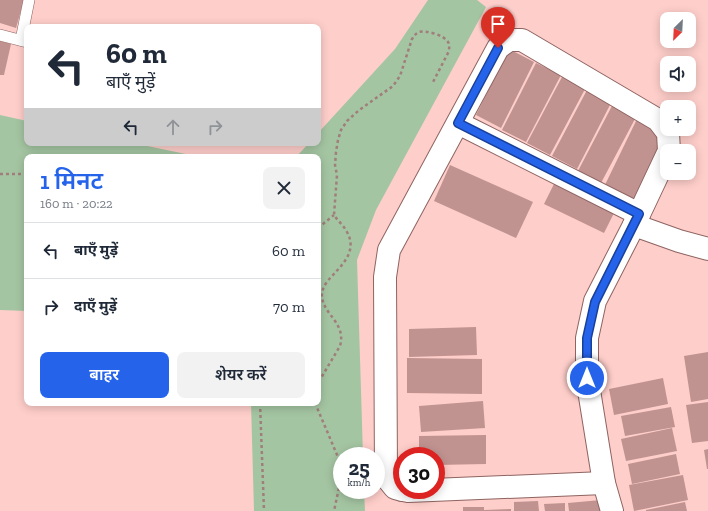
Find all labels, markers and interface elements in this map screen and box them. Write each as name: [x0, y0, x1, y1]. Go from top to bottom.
pin: [481, 7.0, 515, 48]
north arrow: [660, 12, 696, 48]
map controls: [660, 12, 696, 180]
icon: arrive: [487, 13, 509, 35]
text: 60 m: [106, 37, 167, 70]
icon: left: [40, 40, 92, 92]
button: sound: [660, 56, 696, 92]
text: बाएँ मुड़ें: [106, 71, 155, 93]
button: +: [660, 100, 696, 136]
icon: left: [120, 116, 142, 138]
icon: ahead: [162, 116, 184, 138]
icon: right: [204, 116, 226, 138]
button: −: [660, 144, 696, 180]
text: 1 मिनट: [40, 166, 103, 195]
button: close: [263, 167, 305, 209]
text: 160 m · 20:22: [40, 196, 113, 211]
icon: left: [40, 240, 62, 262]
text: बाएँ मुड़ें: [74, 241, 118, 259]
text: 60 m: [272, 242, 305, 260]
icon: right: [40, 296, 62, 318]
text: दाएँ मुड़ें: [74, 297, 117, 315]
text: 70 m: [273, 298, 305, 316]
button: बाहर: [40, 352, 169, 398]
button: शेयर करें: [177, 352, 305, 398]
position arrow: [566, 357, 608, 399]
speed limit sign: 30: [393, 447, 445, 499]
text: 25: [348, 456, 370, 480]
text: km/h: [348, 477, 370, 489]

